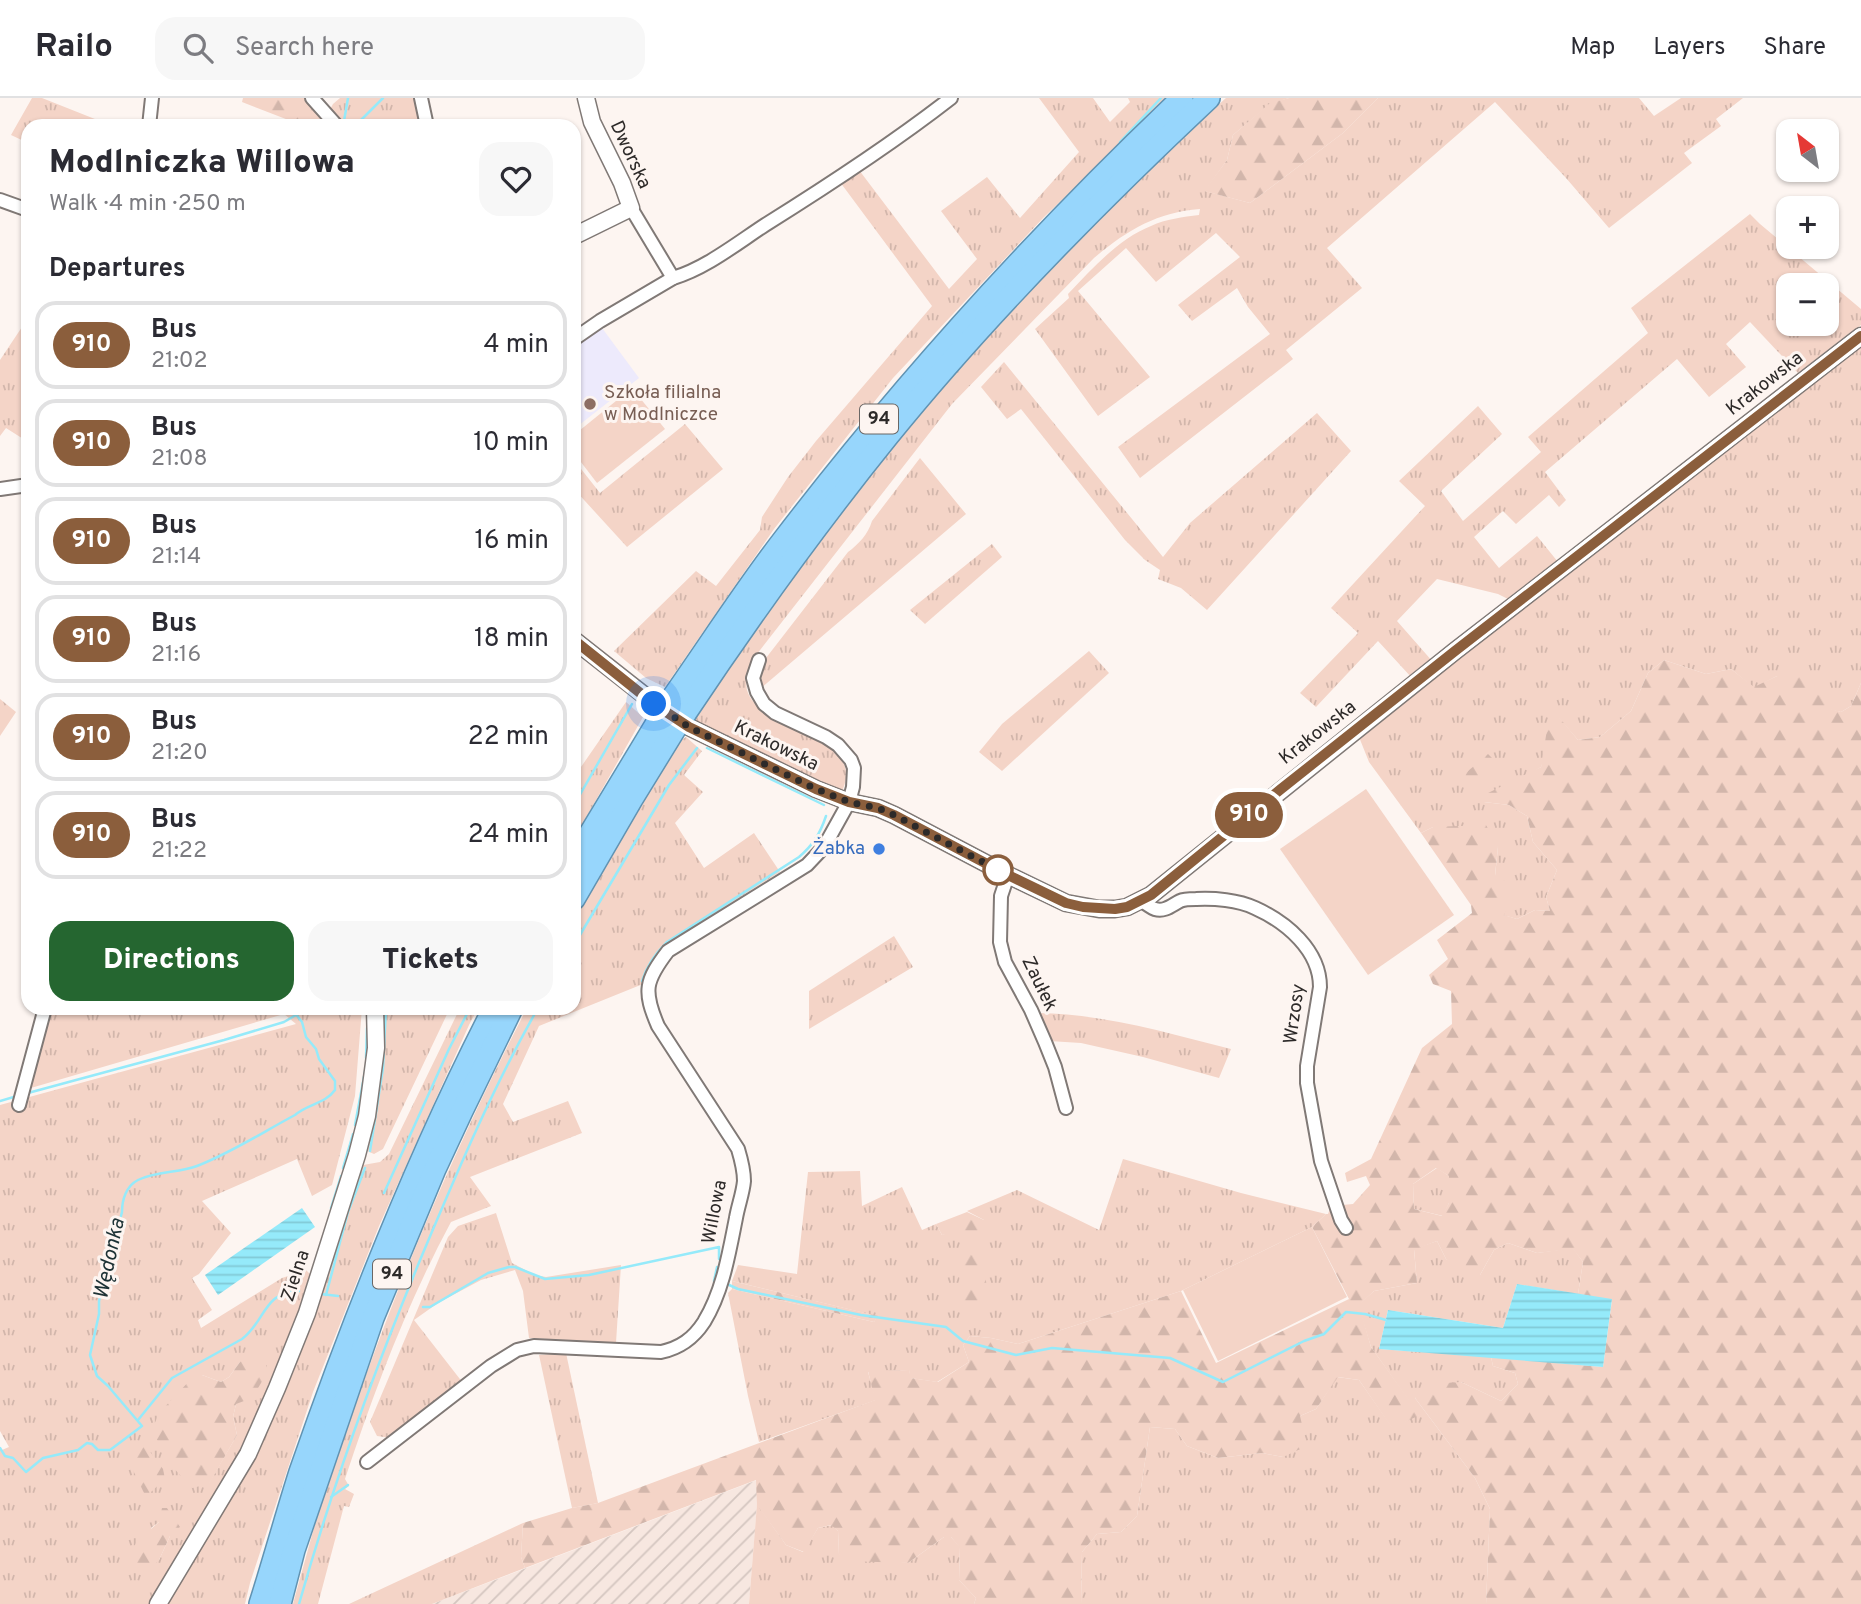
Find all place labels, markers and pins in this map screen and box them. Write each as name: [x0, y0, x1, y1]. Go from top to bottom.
place label: Szkoła filialna w Modlniczce: [604, 381, 721, 427]
marker: Szkoła filialna w Modlniczce: [582, 396, 598, 412]
place label: Żabka: [812, 836, 865, 861]
marker: Żabka: [871, 841, 887, 857]
unlabelled marker: [983, 855, 1013, 885]

